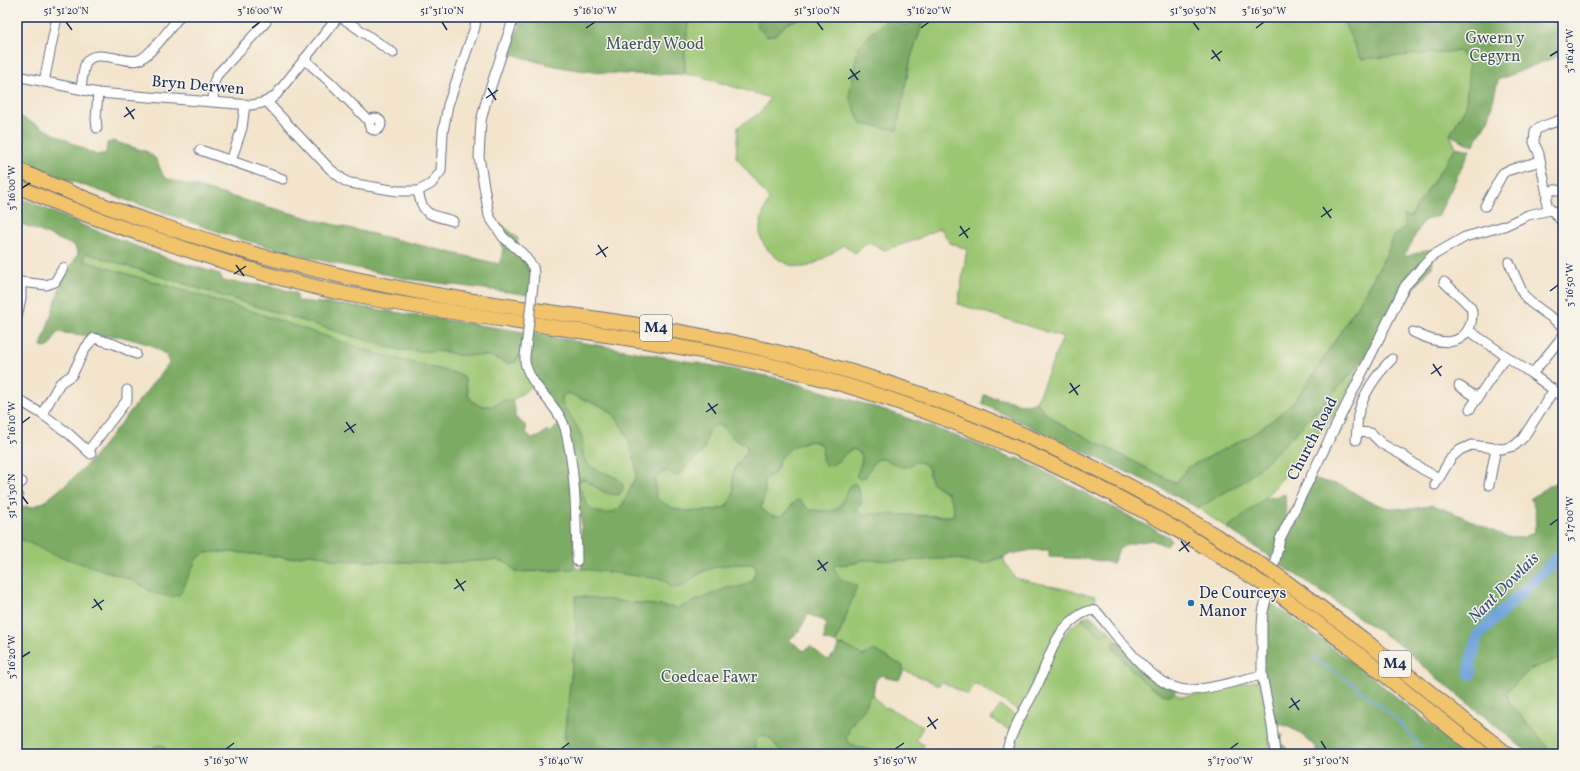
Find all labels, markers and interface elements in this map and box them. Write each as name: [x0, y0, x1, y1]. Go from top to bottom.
text: 51°31'20"N: [43, 4, 89, 18]
text: 3°16'00"W: [237, 4, 283, 18]
text: 51°31'10"N: [420, 4, 465, 18]
text: 3°16'10"W: [573, 4, 617, 18]
text: 51°31'00"N: [794, 4, 841, 18]
text: 3°16'20"W: [907, 4, 951, 18]
text: 51°30'50"N: [1170, 4, 1217, 18]
text: 3°16'30"W: [1242, 4, 1286, 18]
park label: Gwern y Cegyrn: [1465, 28, 1525, 68]
text: 3°16'40"W: [1563, 29, 1577, 73]
park label: Maerdy Wood: [606, 34, 704, 56]
street label: Bryn Derwen: [151, 71, 245, 101]
text: 3°16'00"W: [5, 165, 19, 211]
text: 3°16'50"W: [1563, 263, 1577, 307]
road number: M4: [640, 315, 672, 341]
street label: Church Road: [1282, 393, 1344, 485]
text: 3°16'10"W: [5, 401, 19, 445]
text: 51°31'30"N: [5, 473, 19, 519]
text: 3°17'00"W: [1563, 496, 1577, 542]
water label: Nant Dowlais: [1464, 548, 1544, 628]
place label: De Courceys Manor: [1199, 583, 1286, 623]
marker: De Courceys Manor: [1186, 598, 1196, 608]
text: 3°16'20"W: [5, 635, 19, 679]
road number: M4: [1379, 651, 1411, 677]
park label: Coedcae Fawr: [661, 667, 757, 689]
text: 3°16'30"W: [204, 754, 248, 768]
text: 3°16'40"W: [539, 754, 583, 768]
text: 3°16'50"W: [873, 754, 917, 768]
text: 3°17'00"W: [1207, 754, 1253, 768]
text: 51°31'00"N: [1303, 754, 1350, 768]

